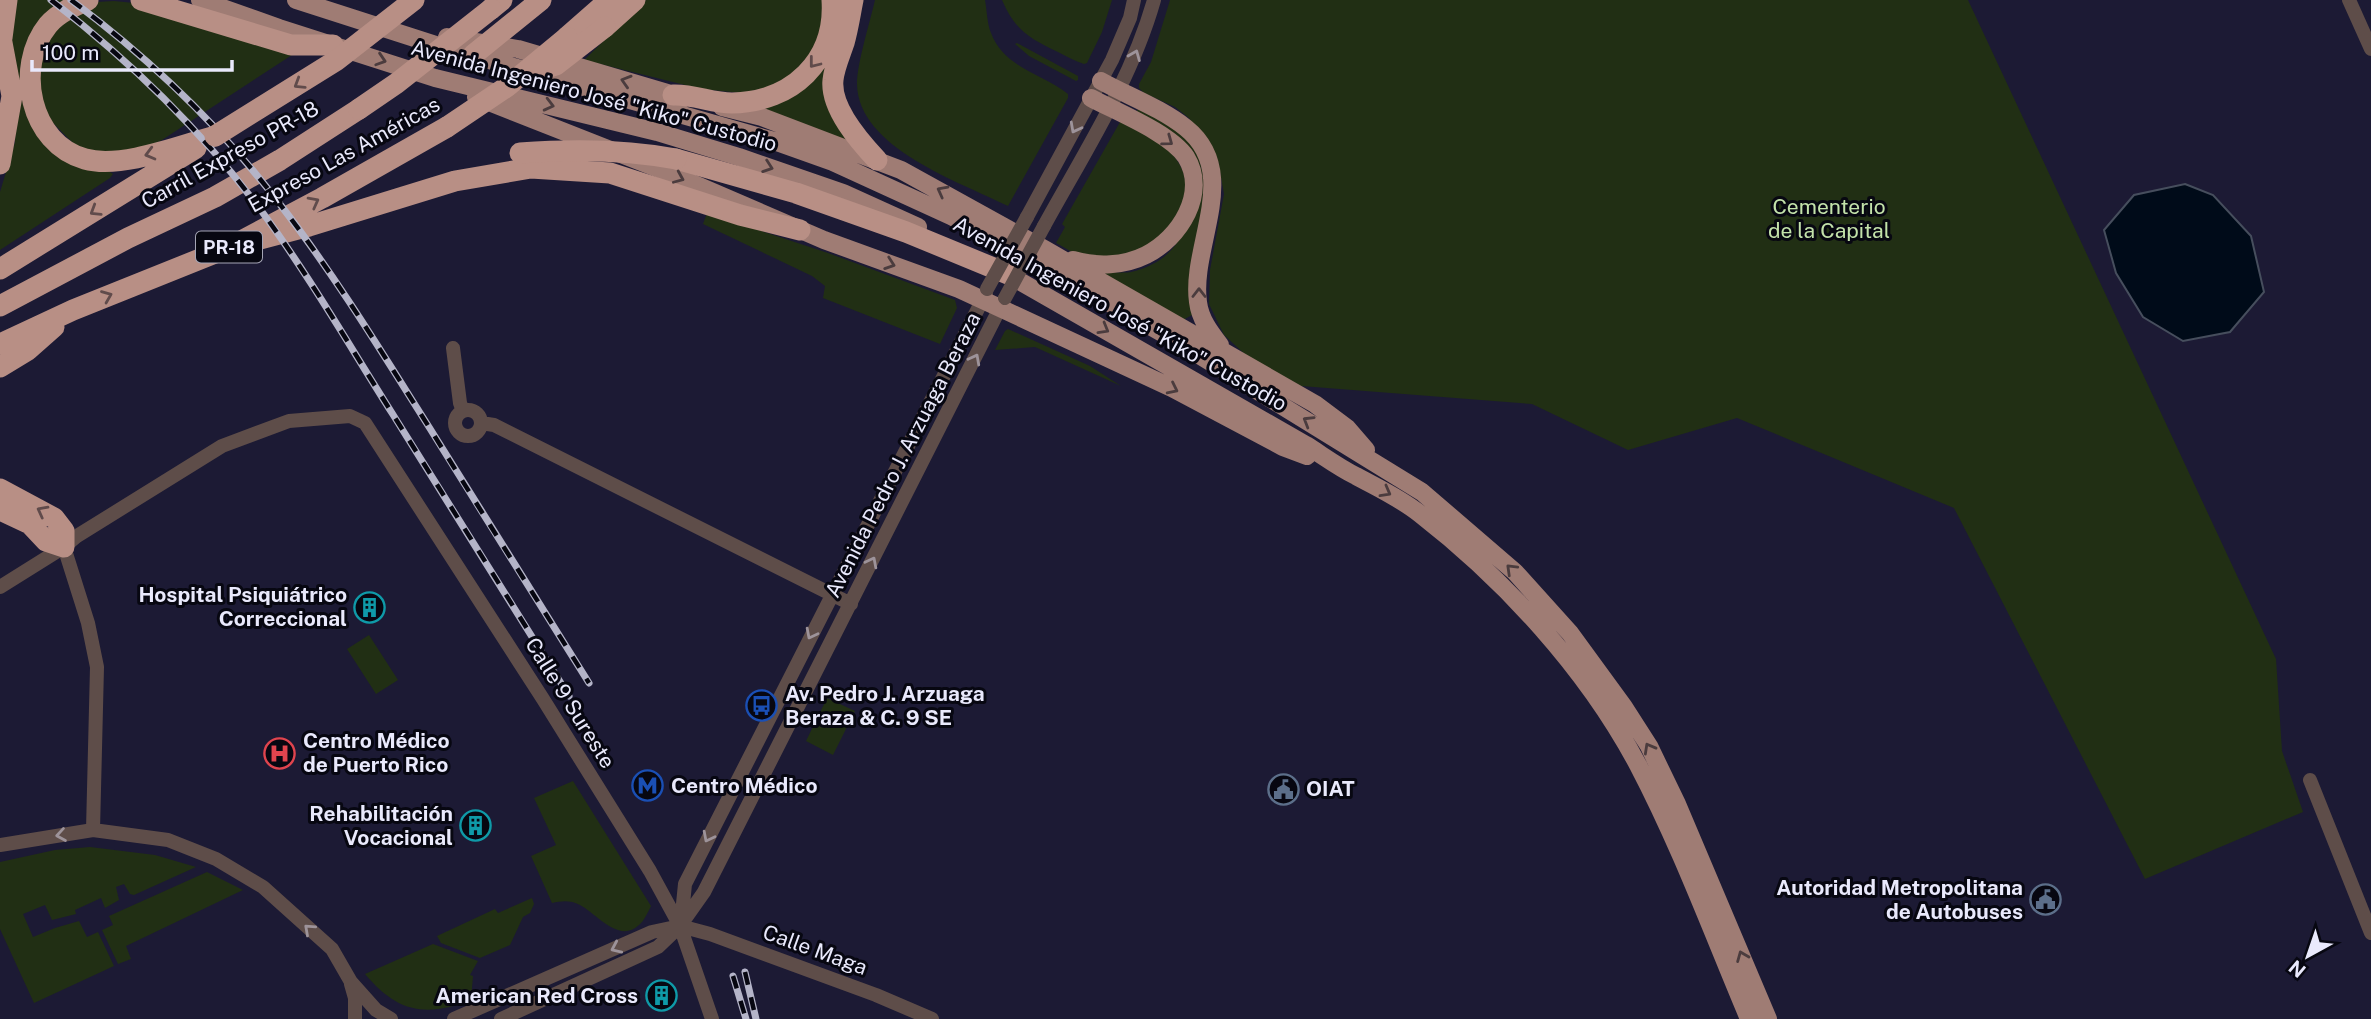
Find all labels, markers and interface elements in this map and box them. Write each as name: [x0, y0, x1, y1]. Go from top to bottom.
scale bar: [32, 28, 231, 72]
street label: Avenida Ingeniero José "Kiko" Custodio: [409, 35, 780, 156]
text: 100 m: [42, 40, 99, 65]
one-way arrow: [1127, 50, 1141, 62]
one-way arrow: [375, 52, 387, 67]
one-way arrow: [810, 56, 823, 68]
one-way arrow: [620, 74, 632, 89]
one-way arrow: [294, 75, 307, 88]
street label: Expreso Las Américas: [244, 91, 444, 218]
street label: Carril Expreso PR-18: [137, 95, 323, 214]
one-way arrow: [543, 97, 555, 111]
one-way arrow: [1070, 121, 1083, 134]
one-way arrow: [1160, 133, 1173, 145]
one-way arrow: [144, 146, 156, 160]
one-way arrow: [761, 159, 773, 173]
one-way arrow: [673, 169, 685, 183]
one-way arrow: [936, 186, 949, 199]
park label: Cementerio de la Capital: [1768, 194, 1890, 243]
one-way arrow: [307, 197, 319, 210]
one-way arrow: [90, 203, 103, 216]
street label: Avenida Ingeniero José "Kiko" Custodio: [949, 211, 1291, 416]
road number: PR-18: [196, 232, 262, 262]
one-way arrow: [883, 256, 895, 270]
one-way arrow: [1191, 287, 1206, 298]
one-way arrow: [100, 291, 112, 305]
street label: Avenida Pedro J. Arzuaga Beraza: [820, 308, 986, 601]
one-way arrow: [1097, 321, 1110, 334]
one-way arrow: [966, 354, 980, 366]
one-way arrow: [1166, 380, 1178, 394]
one-way arrow: [1303, 416, 1316, 429]
one-way arrow: [1379, 484, 1391, 497]
one-way arrow: [37, 506, 49, 519]
one-way arrow: [863, 557, 877, 569]
one-way arrow: [1506, 564, 1519, 577]
place label: Hospital Psiquiátrico Correccional: [138, 582, 347, 631]
building icon: Hospital Psiquiátrico Correccional: [353, 590, 387, 624]
one-way arrow: [806, 627, 819, 639]
street label: Calle 9 Sureste: [520, 633, 621, 773]
place label: Av. Pedro J. Arzuaga Beraza & C. 9 SE: [785, 681, 985, 730]
bus stop icon: Av. Pedro J. Arzuaga Beraza & C. 9 SE: [745, 689, 779, 723]
place label: Centro Médico de Puerto Rico: [303, 728, 450, 777]
hospital icon: Centro Médico de Puerto Rico: [263, 736, 297, 770]
one-way arrow: [1644, 743, 1657, 756]
metro station icon: Centro Médico: [631, 769, 665, 803]
public building icon: OIAT: [1266, 772, 1300, 806]
place label: Centro Médico: [671, 773, 818, 798]
place label: OIAT: [1306, 776, 1355, 801]
place label: Rehabilitación Vocacional: [309, 801, 453, 850]
building icon: Rehabilitación Vocacional: [459, 809, 493, 843]
one-way arrow: [56, 827, 67, 842]
one-way arrow: [703, 830, 717, 842]
place label: Autoridad Metropolitana de Autobuses: [1776, 875, 2023, 924]
public building icon: Autoridad Metropolitana de Autobuses: [2029, 883, 2063, 917]
street label: Calle Maga: [760, 919, 871, 980]
north arrow: [2273, 921, 2343, 991]
one-way arrow: [304, 925, 317, 937]
one-way arrow: [611, 940, 623, 954]
one-way arrow: [1737, 951, 1751, 963]
text: N: [2284, 956, 2310, 982]
building icon: American Red Cross: [644, 979, 678, 1013]
place label: American Red Cross: [435, 983, 638, 1008]

